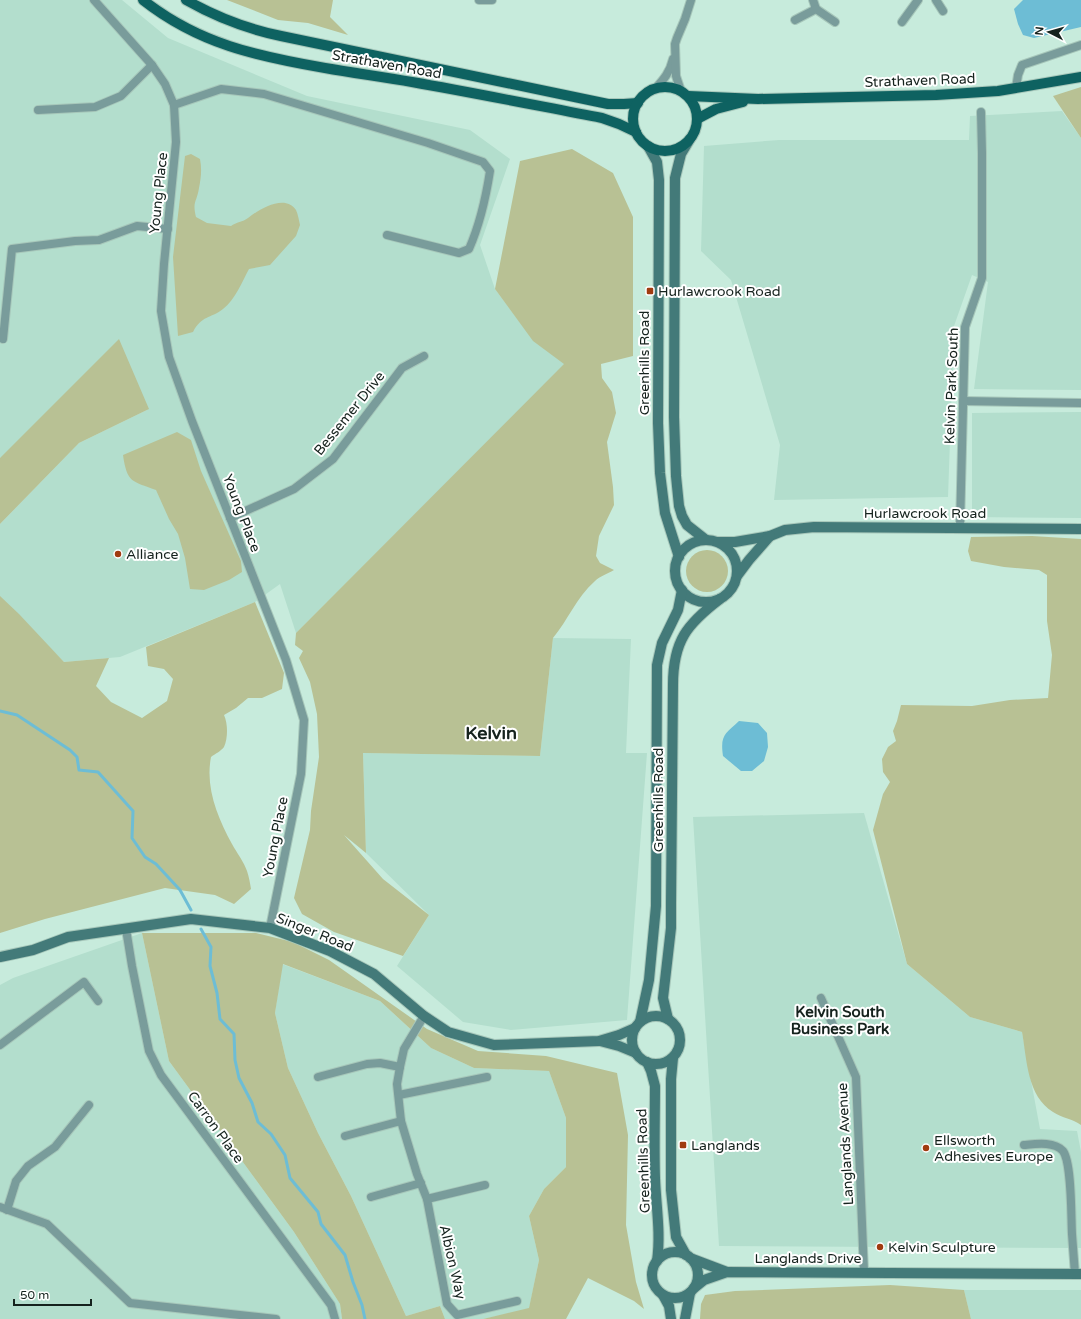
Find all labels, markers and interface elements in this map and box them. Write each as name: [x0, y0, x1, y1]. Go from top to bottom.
north arrow: [1029, 12, 1069, 52]
text: N: [1033, 26, 1046, 36]
street label: Strathaven Road: [331, 46, 443, 82]
street label: Strathaven Road: [864, 70, 976, 91]
street label: Young Place: [146, 151, 171, 235]
place label: Hurlawcrook Road: [658, 283, 781, 300]
marker: Hurlawcrook Road: [645, 286, 655, 296]
street label: Greenhills Road: [636, 311, 653, 415]
street label: Kelvin Park South: [941, 327, 962, 445]
street label: Bessemer Drive: [310, 368, 389, 459]
street label: Young Place: [219, 472, 264, 555]
street label: Hurlawcrook Road: [864, 505, 986, 522]
place label: Alliance: [126, 546, 179, 563]
marker: Alliance: [113, 549, 123, 559]
district label: Kelvin: [465, 722, 517, 744]
street label: Greenhills Road: [650, 748, 667, 852]
street label: Young Place: [259, 795, 292, 879]
street label: Singer Road: [274, 909, 356, 956]
district label: Kelvin South Business Park: [791, 1003, 889, 1038]
street label: Langlands Avenue: [834, 1082, 857, 1206]
street label: Carron Place: [184, 1088, 247, 1167]
street label: Greenhills Road: [633, 1108, 654, 1214]
place label: Ellsworth Adhesives Europe: [934, 1132, 1053, 1165]
place label: Langlands: [691, 1137, 760, 1154]
marker: Langlands: [678, 1140, 688, 1150]
marker: Ellsworth Adhesives Europe: [921, 1143, 931, 1153]
street label: Albion Way: [436, 1223, 469, 1301]
place label: Kelvin Sculpture: [888, 1239, 996, 1256]
marker: Kelvin Sculpture: [875, 1242, 885, 1252]
street label: Langlands Drive: [755, 1250, 861, 1267]
scale bar: [14, 1281, 91, 1307]
text: 50 m: [20, 1288, 49, 1302]

